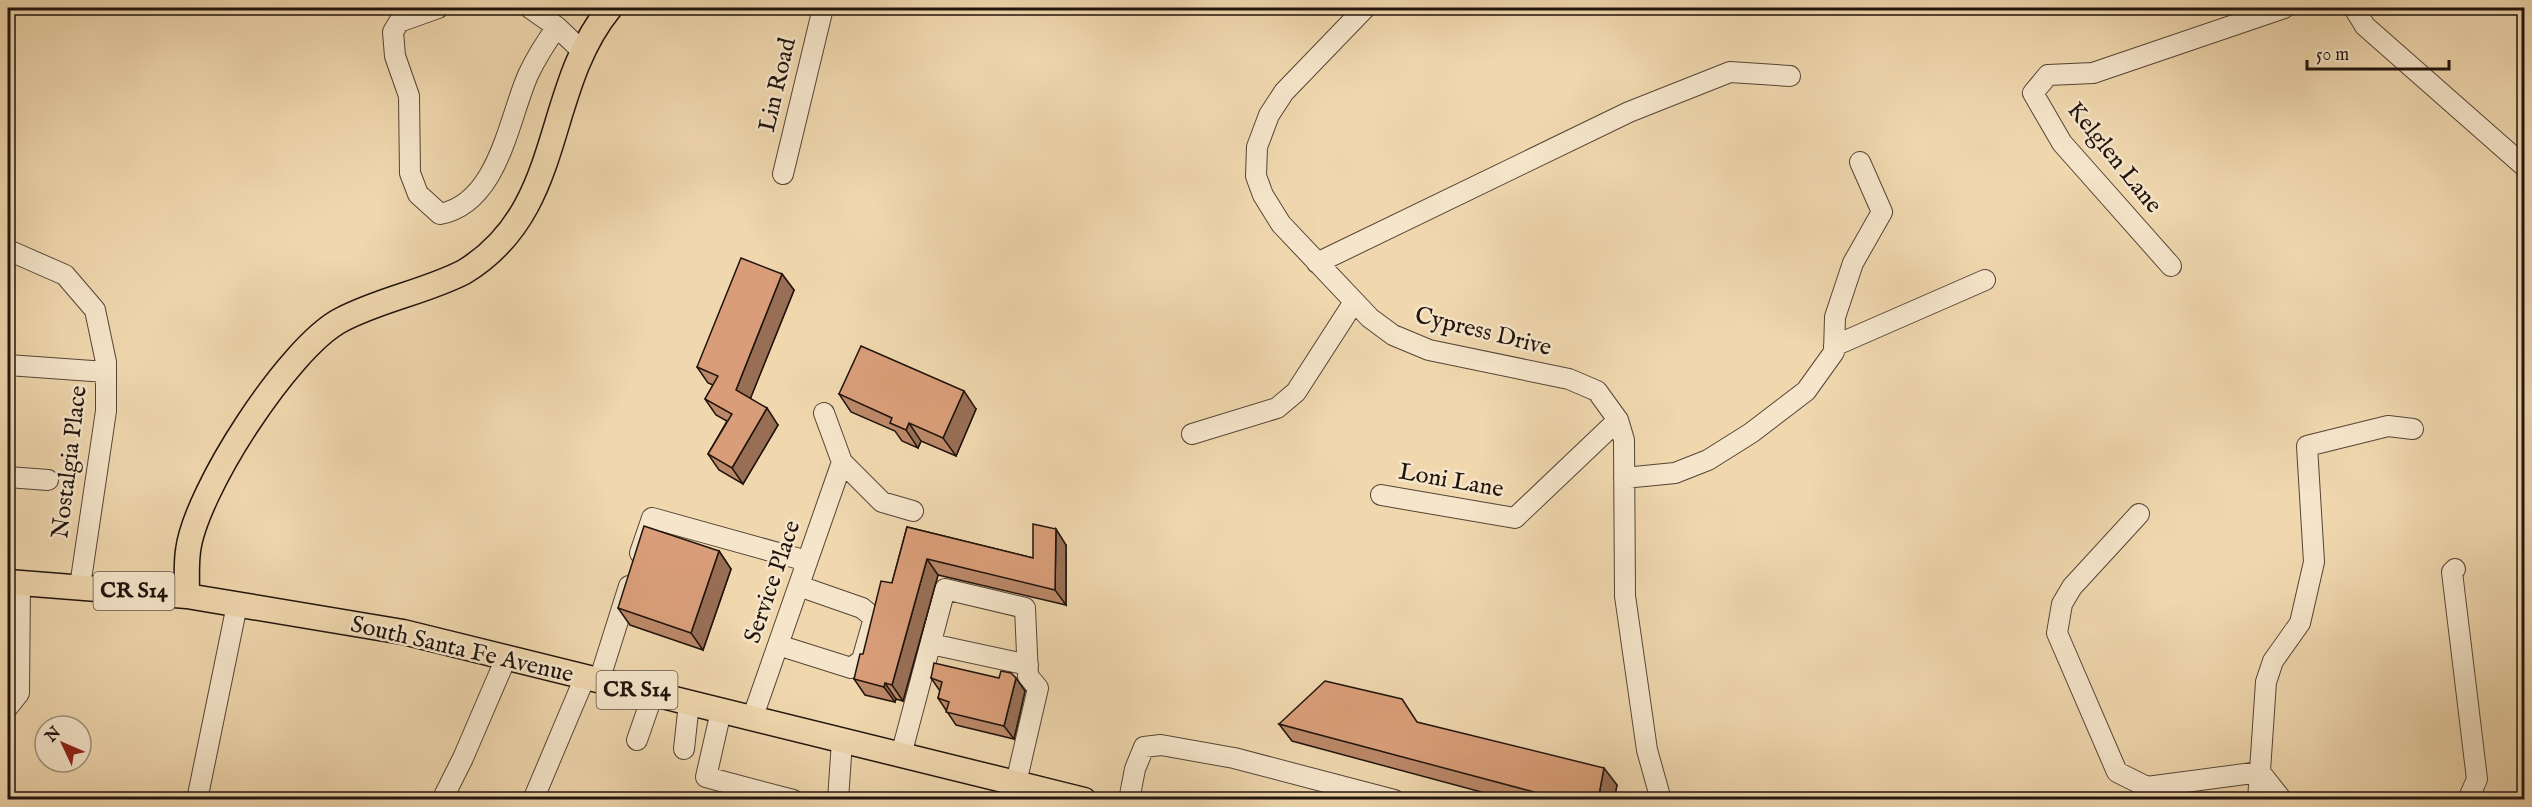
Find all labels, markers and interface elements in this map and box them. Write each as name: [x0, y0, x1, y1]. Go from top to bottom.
scale bar: [2307, 33, 2450, 71]
street label: Lin Road: [752, 35, 804, 135]
text: 50 m: [2316, 44, 2349, 67]
street label: Kelglen Lane: [2060, 96, 2168, 220]
street label: Cypress Drive: [1411, 300, 1555, 364]
street label: Nostalgia Place: [45, 384, 95, 540]
street label: Loni Lane: [1396, 457, 1506, 505]
street label: Service Place: [738, 517, 808, 647]
road number: CR S14: [94, 572, 174, 610]
street label: South Santa Fe Avenue: [348, 609, 576, 691]
road number: CR S14: [596, 671, 678, 709]
north arrow: [33, 714, 93, 774]
text: N: [41, 723, 66, 748]

